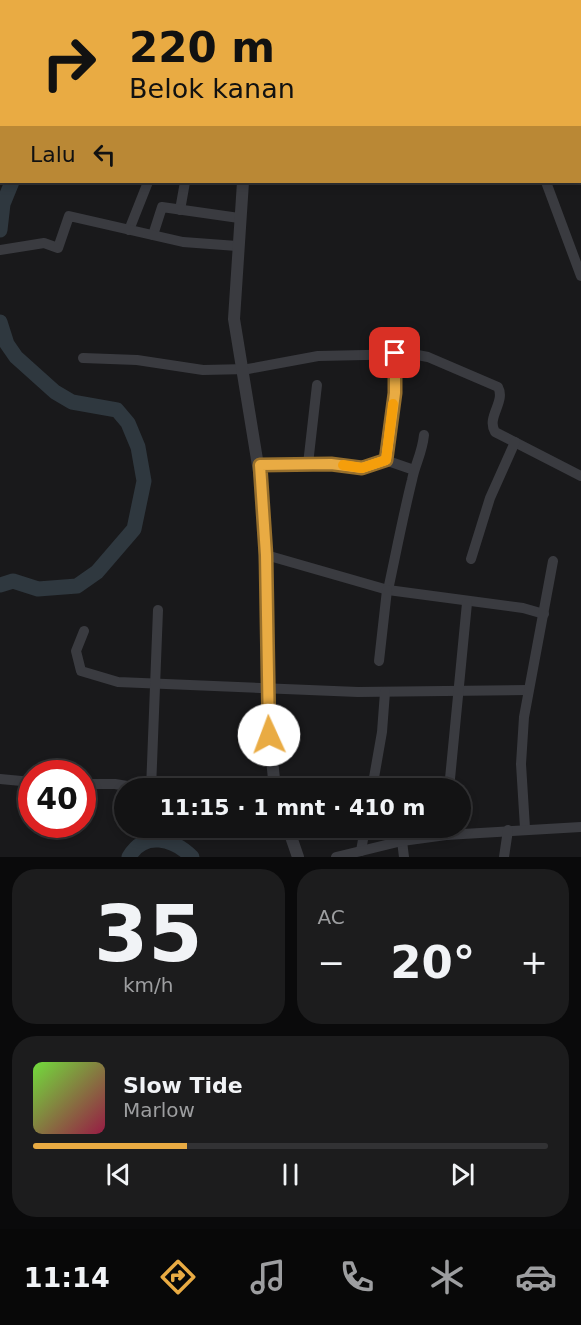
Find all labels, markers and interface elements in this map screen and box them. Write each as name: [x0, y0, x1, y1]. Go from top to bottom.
text: 220 m: [129, 23, 275, 72]
icon: right: [30, 24, 108, 102]
text: Belok kanan: [129, 73, 295, 104]
icon: left: [88, 138, 121, 171]
text: Lalu: [30, 142, 76, 167]
pin: [369, 327, 420, 378]
icon: arrive: [378, 336, 411, 369]
position arrow: [237, 703, 301, 767]
speed limit sign: 40: [18, 760, 96, 838]
text: 11:15 · 1 mnt · 410 m: [160, 795, 425, 820]
text: 35: [94, 889, 203, 979]
text: AC: [318, 905, 345, 929]
text: 20°: [390, 936, 475, 989]
text: −: [318, 943, 345, 982]
text: +: [520, 943, 548, 982]
text: km/h: [123, 973, 173, 997]
text: Slow Tide: [123, 1073, 243, 1098]
text: Marlow: [123, 1098, 195, 1122]
icon: previous: [102, 1158, 135, 1191]
icon: pause: [274, 1158, 307, 1191]
icon: next: [446, 1158, 479, 1191]
icon: directions: [157, 1256, 199, 1298]
icon: music: [247, 1256, 289, 1298]
icon: phone: [336, 1256, 378, 1298]
icon: climate: [426, 1256, 468, 1298]
icon: car: [515, 1256, 557, 1298]
text: 11:14: [24, 1262, 110, 1293]

